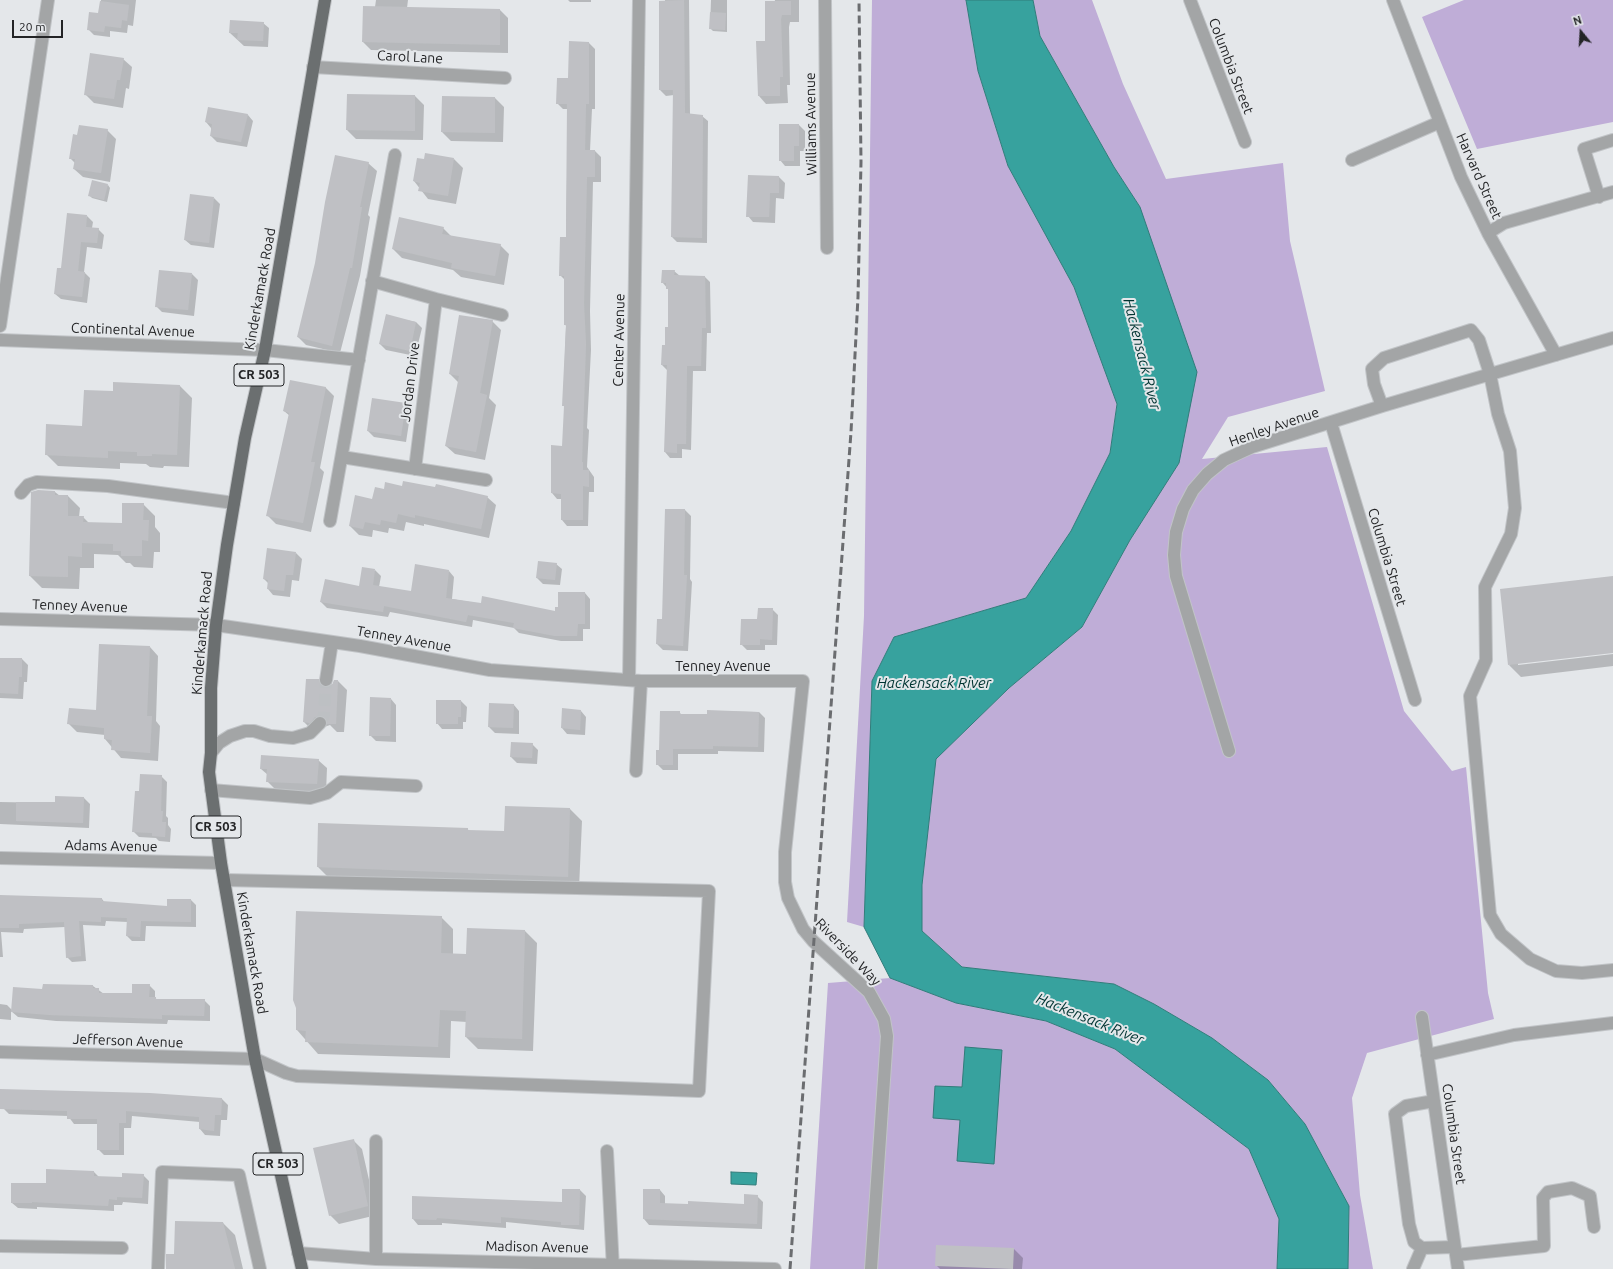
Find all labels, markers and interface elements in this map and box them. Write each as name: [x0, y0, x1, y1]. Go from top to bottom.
scale bar: [14, 12, 65, 38]
north arrow: [1561, 12, 1601, 52]
text: N: [1572, 14, 1583, 28]
street label: Columbia Street: [1205, 16, 1257, 116]
text: 20 m: [19, 20, 46, 33]
street label: Carol Lane: [377, 47, 443, 67]
street label: Williams Avenue: [802, 72, 820, 176]
street label: Harvard Street: [1453, 130, 1505, 222]
street label: Kinderkamack Road: [241, 226, 279, 352]
street label: Center Avenue: [610, 293, 628, 387]
water label: Hackensack River: [1119, 296, 1165, 412]
street label: Continental Avenue: [71, 319, 195, 341]
street label: Jordan Drive: [397, 341, 423, 423]
road number: CR 503: [234, 364, 284, 386]
street label: Henley Avenue: [1227, 404, 1321, 450]
street label: Columbia Street: [1364, 506, 1410, 608]
street label: Kinderkamack Road: [188, 570, 216, 696]
street label: Tenney Avenue: [32, 596, 128, 616]
street label: Tenney Avenue: [355, 622, 453, 656]
street label: Tenney Avenue: [675, 658, 771, 674]
water label: Hackensack River: [877, 674, 991, 692]
road number: CR 503: [191, 816, 241, 838]
street label: Adams Avenue: [64, 837, 158, 855]
street label: Kinderkamack Road: [233, 890, 271, 1016]
street label: Riverside Way: [812, 915, 884, 989]
water label: Hackensack River: [1034, 989, 1146, 1049]
street label: Jefferson Avenue: [72, 1031, 184, 1051]
street label: Columbia Street: [1439, 1083, 1469, 1185]
road number: CR 503: [253, 1153, 303, 1175]
street label: Madison Avenue: [485, 1238, 589, 1256]

